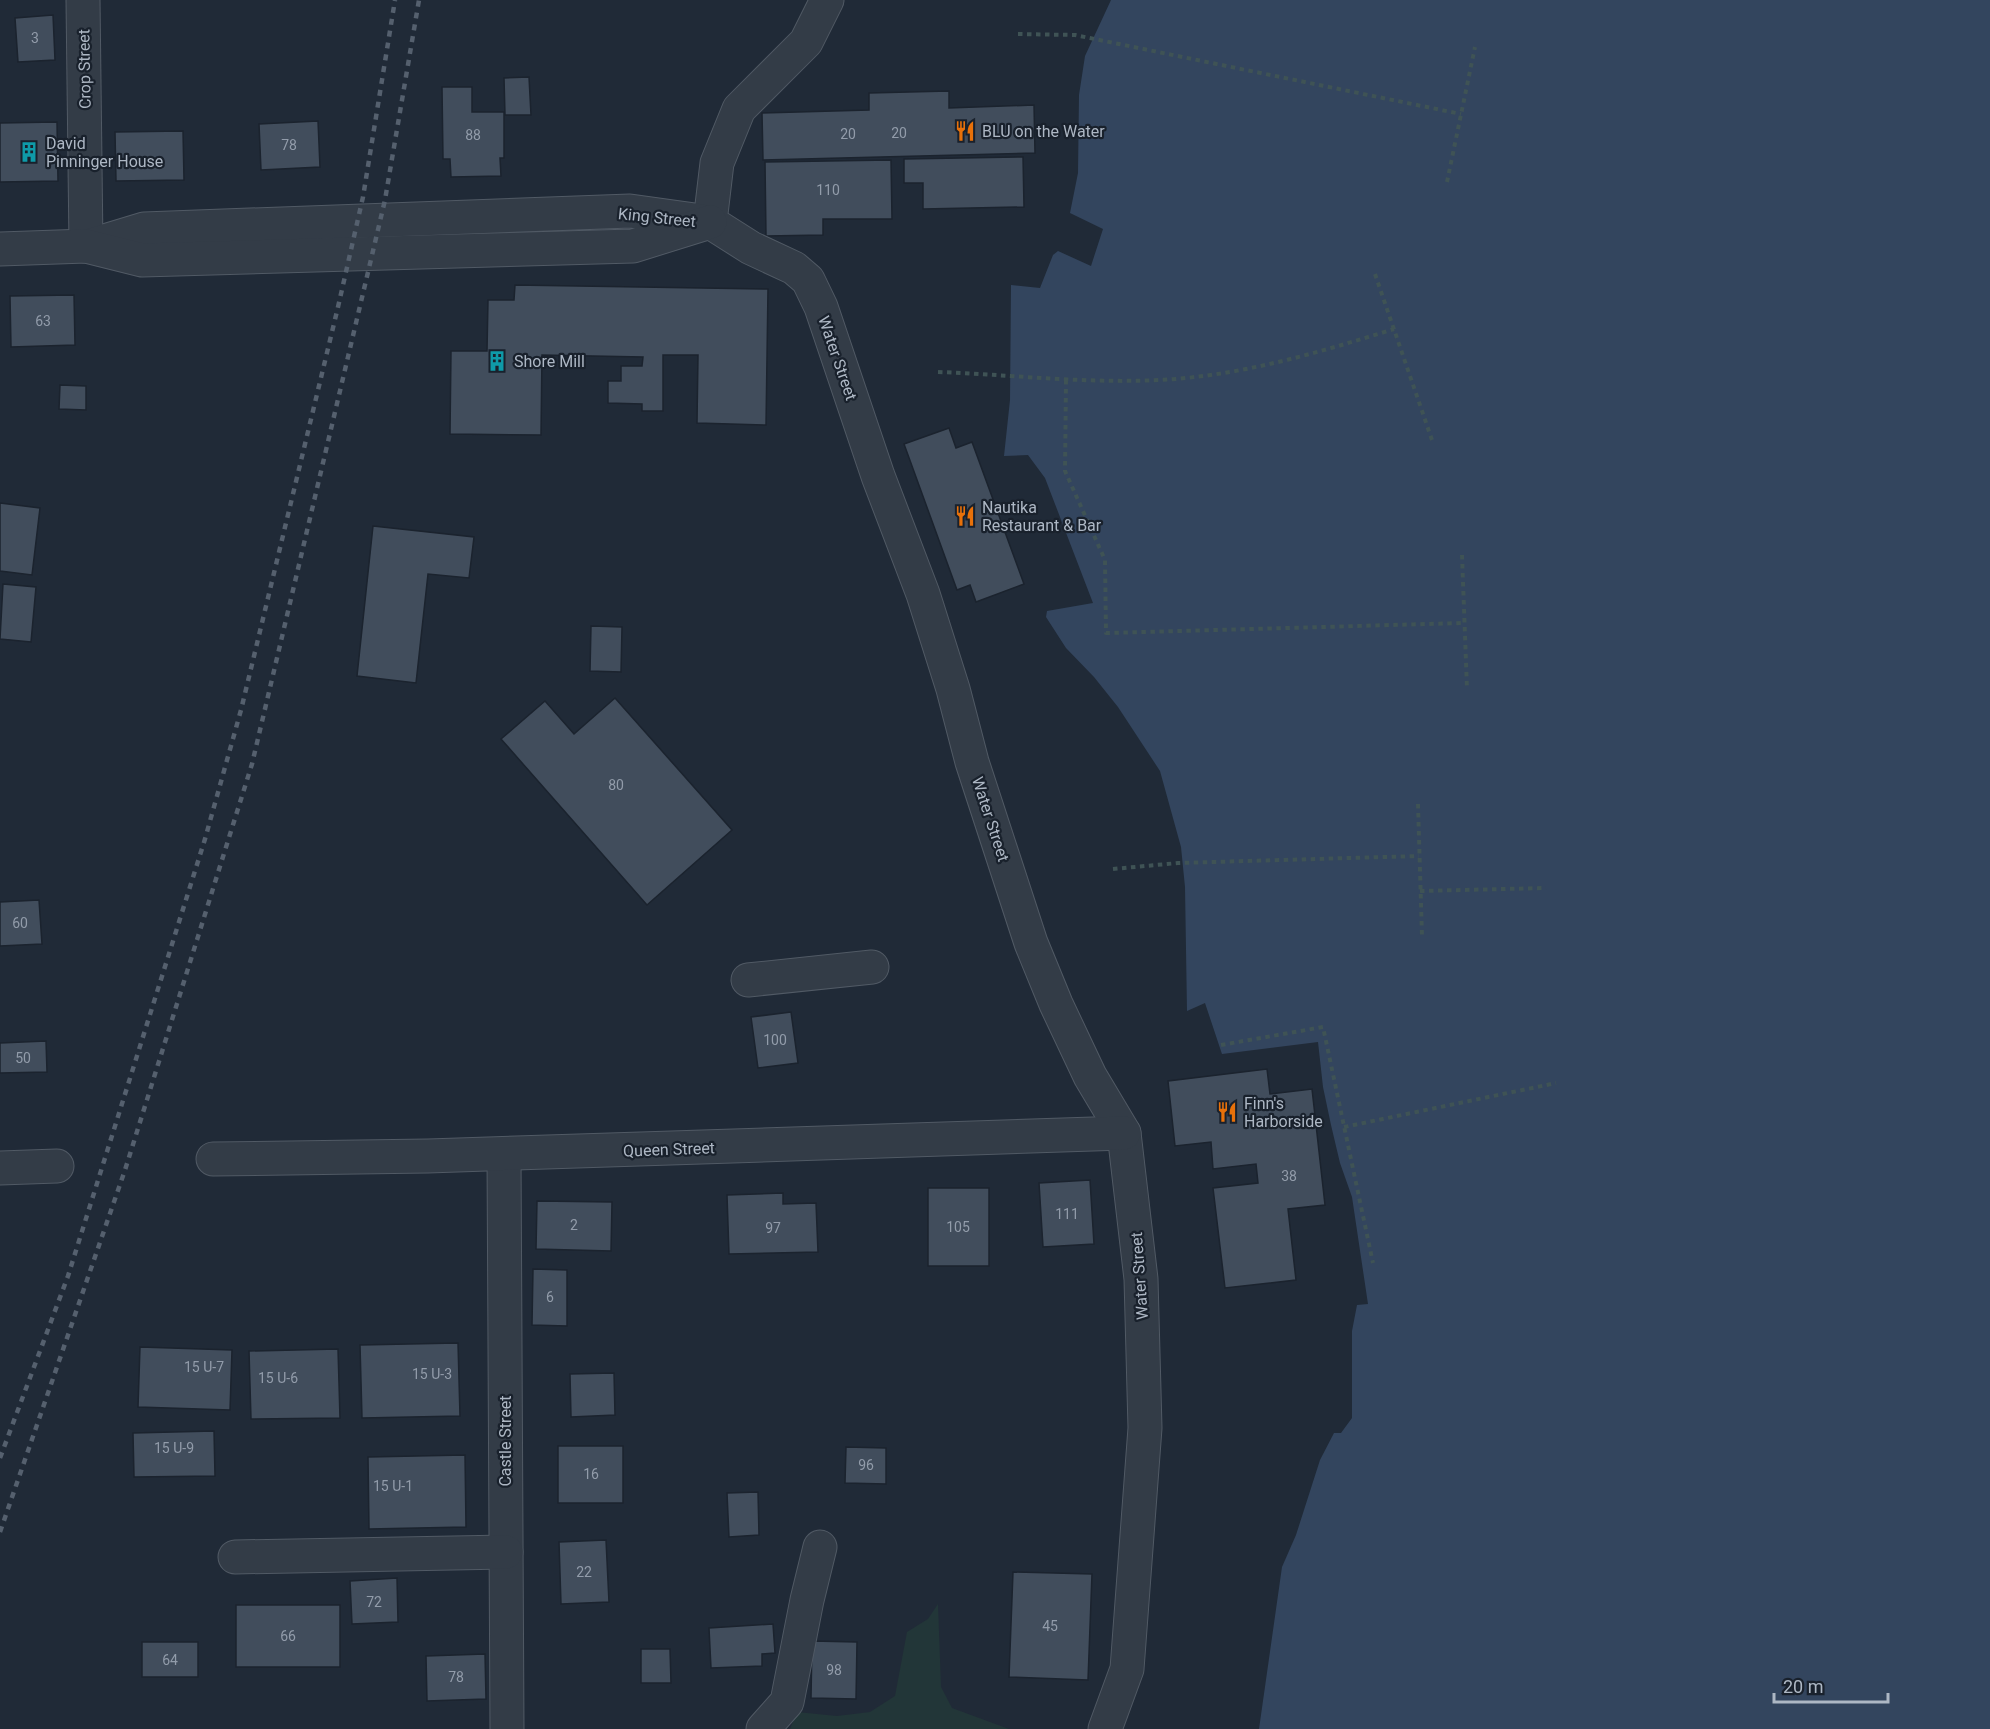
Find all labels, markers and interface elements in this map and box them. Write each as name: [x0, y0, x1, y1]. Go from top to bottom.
street label: Crop Street: [74, 29, 95, 109]
house number: 3: [31, 30, 39, 46]
restaurant icon: BLU on the Water: [953, 119, 977, 143]
place label: BLU on the Water: [982, 122, 1105, 141]
house number: 20: [891, 125, 907, 141]
house number: 20: [840, 126, 856, 142]
house number: 88: [465, 127, 481, 143]
place label: David Pinninger House: [46, 134, 163, 171]
house number: 78: [281, 137, 297, 153]
building icon: David Pinninger House: [17, 140, 41, 164]
house number: 110: [816, 182, 840, 198]
street label: King Street: [617, 204, 697, 231]
house number: 63: [35, 313, 51, 329]
street label: Water Street: [814, 313, 861, 403]
building icon: Shore Mill: [485, 349, 509, 373]
place label: Shore Mill: [514, 352, 585, 371]
place label: Nautika Restaurant & Bar: [982, 498, 1102, 535]
restaurant icon: Nautika Restaurant & Bar: [953, 504, 977, 528]
street label: Water Street: [968, 774, 1013, 864]
house number: 80: [608, 777, 624, 793]
house number: 60: [12, 915, 28, 931]
house number: 100: [763, 1032, 787, 1048]
house number: 50: [15, 1050, 31, 1066]
place label: Finn's Harborside: [1244, 1094, 1323, 1131]
restaurant icon: Finn's Harborside: [1215, 1100, 1239, 1124]
street label: Queen Street: [623, 1138, 715, 1161]
house number: 38: [1281, 1168, 1297, 1184]
house number: 111: [1055, 1206, 1079, 1222]
house number: 2: [570, 1217, 578, 1233]
house number: 105: [946, 1219, 970, 1235]
house number: 97: [765, 1220, 781, 1236]
street label: Water Street: [1127, 1231, 1152, 1321]
house number: 6: [546, 1289, 554, 1305]
house number: 15 U-7: [184, 1359, 224, 1375]
house number: 15 U-3: [412, 1366, 452, 1382]
house number: 15 U-6: [258, 1370, 298, 1386]
street label: Castle Street: [496, 1395, 515, 1487]
house number: 15 U-9: [154, 1440, 194, 1456]
house number: 96: [858, 1457, 874, 1473]
house number: 16: [583, 1466, 599, 1482]
house number: 15 U-1: [373, 1478, 413, 1494]
house number: 22: [576, 1564, 592, 1580]
house number: 72: [366, 1594, 382, 1610]
house number: 45: [1042, 1618, 1058, 1634]
house number: 66: [280, 1628, 296, 1644]
house number: 64: [162, 1652, 178, 1668]
house number: 98: [826, 1662, 842, 1678]
scale bar: [1774, 1666, 1888, 1704]
house number: 78: [448, 1669, 464, 1685]
text: 20 m: [1783, 1676, 1823, 1697]

